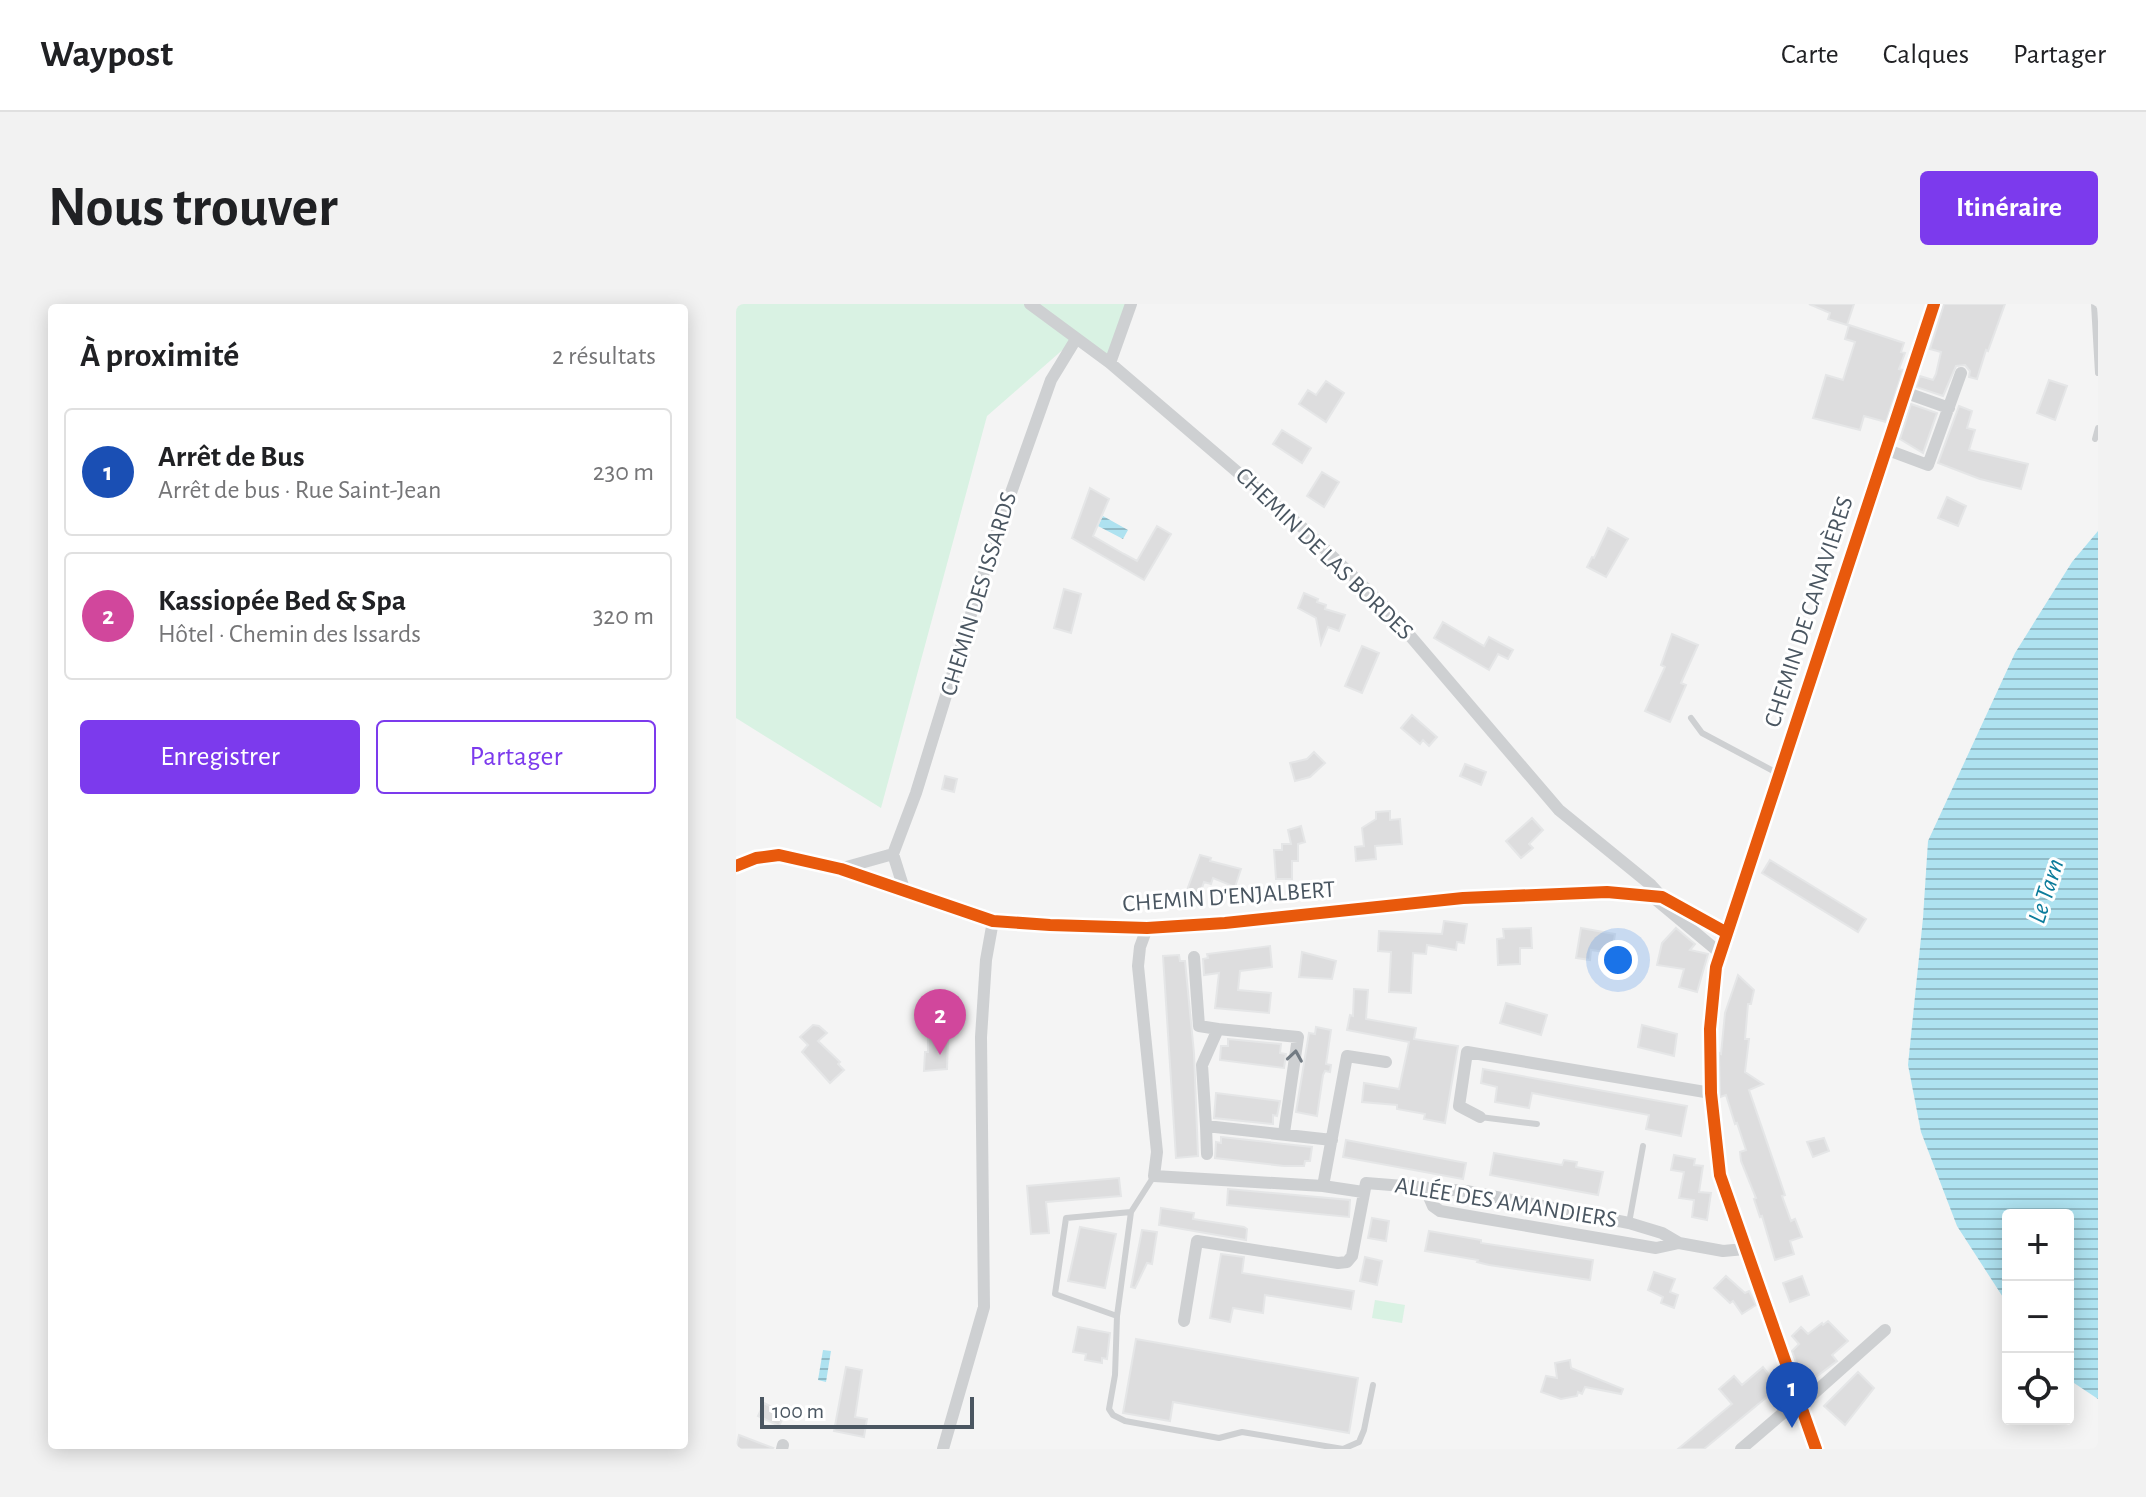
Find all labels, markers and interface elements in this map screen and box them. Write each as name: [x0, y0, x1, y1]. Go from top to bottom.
text: Waypost: [40, 36, 173, 74]
text: Carte: [1781, 41, 1839, 69]
text: Calques: [1883, 41, 1969, 69]
text: Partager: [2013, 41, 2106, 69]
button: Itinéraire: [1920, 171, 2098, 245]
text: Nous trouver: [48, 180, 338, 236]
text: À proximité: [80, 339, 239, 373]
text: 2 résultats: [552, 343, 656, 369]
text: Arrêt de Bus: [158, 442, 305, 472]
text: 1: [103, 459, 113, 485]
text: 230 m: [593, 459, 654, 485]
street label: CHEMIN DE LAS BORDES: [1231, 463, 1417, 645]
text: Arrêt de bus · Rue Saint-Jean: [158, 477, 441, 503]
street label: CHEMIN DES ISSARDS: [937, 489, 1021, 699]
street label: CHEMIN DE CANAVIÈRES: [1758, 493, 1858, 730]
text: Kassiopée Bed & Spa: [158, 586, 406, 616]
text: 2: [102, 603, 114, 629]
text: 320 m: [593, 603, 654, 629]
text: Hôtel · Chemin des Issards: [158, 621, 421, 647]
button: Enregistrer: [80, 720, 360, 794]
button: Partager: [376, 720, 656, 794]
water label: Le Tarn: [2023, 856, 2069, 926]
street label: CHEMIN D'ENJALBERT: [1122, 878, 1336, 916]
your location: [1598, 940, 1638, 980]
pin: 2: [914, 989, 966, 1055]
one-way arrow: [1286, 1049, 1303, 1063]
street label: ALLÉE DES AMANDIERS: [1393, 1172, 1619, 1232]
map controls: [2002, 1209, 2074, 1425]
button: +: [2002, 1209, 2074, 1281]
button: −: [2002, 1281, 2074, 1353]
button: locate: [2002, 1353, 2074, 1425]
pin: 1: [1766, 1362, 1818, 1428]
scale bar: [760, 1393, 974, 1429]
text: 100 m: [772, 1400, 824, 1422]

